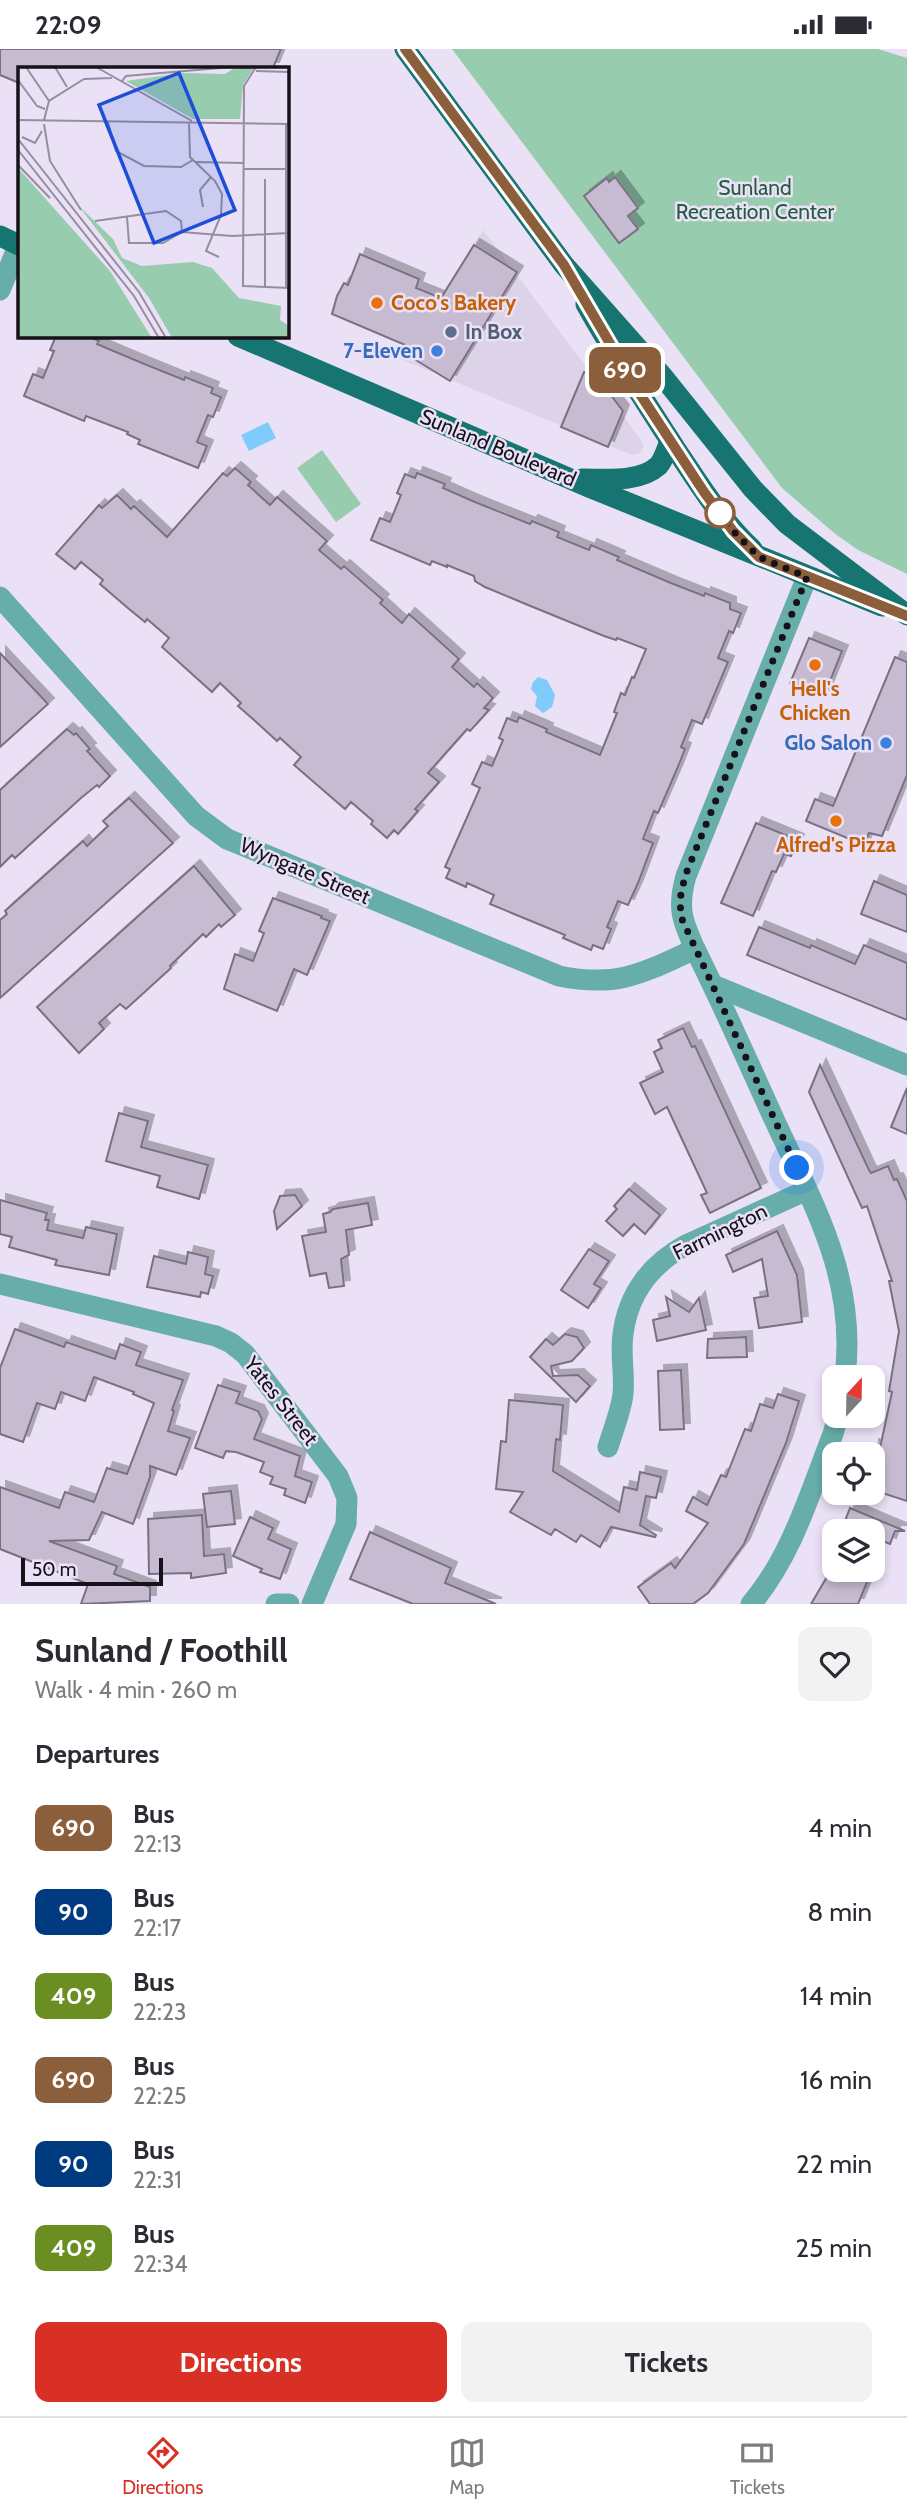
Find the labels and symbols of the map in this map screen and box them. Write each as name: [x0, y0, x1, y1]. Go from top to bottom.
inset map: [18, 67, 289, 338]
park label: Sunland Recreation Center: [676, 175, 835, 224]
place label: Coco's Bakery: [391, 290, 517, 315]
marker: Coco's Bakery: [369, 295, 385, 311]
place label: In Box: [465, 319, 523, 344]
marker: In Box: [443, 324, 459, 340]
place label: 7-Eleven: [343, 338, 423, 363]
marker: 7-Eleven: [429, 343, 445, 359]
line badge: 690: [585, 347, 665, 393]
street label: Sunland Boulevard: [416, 403, 580, 492]
unlabelled marker: [705, 498, 735, 528]
marker: Hell's Chicken: [807, 657, 823, 673]
place label: Hell's Chicken: [779, 676, 851, 725]
place label: Glo Salon: [784, 730, 872, 755]
marker: Glo Salon: [878, 735, 894, 751]
marker: Alfred's Pizza: [828, 813, 844, 829]
street label: Wyngate Street: [236, 832, 374, 909]
place label: Alfred's Pizza: [776, 832, 897, 857]
your location: [779, 1150, 814, 1185]
street label: Farmington: [669, 1198, 771, 1265]
street label: Yates Street: [238, 1351, 324, 1450]
north arrow: [822, 1365, 886, 1428]
scale bar: [21, 1555, 163, 1587]

